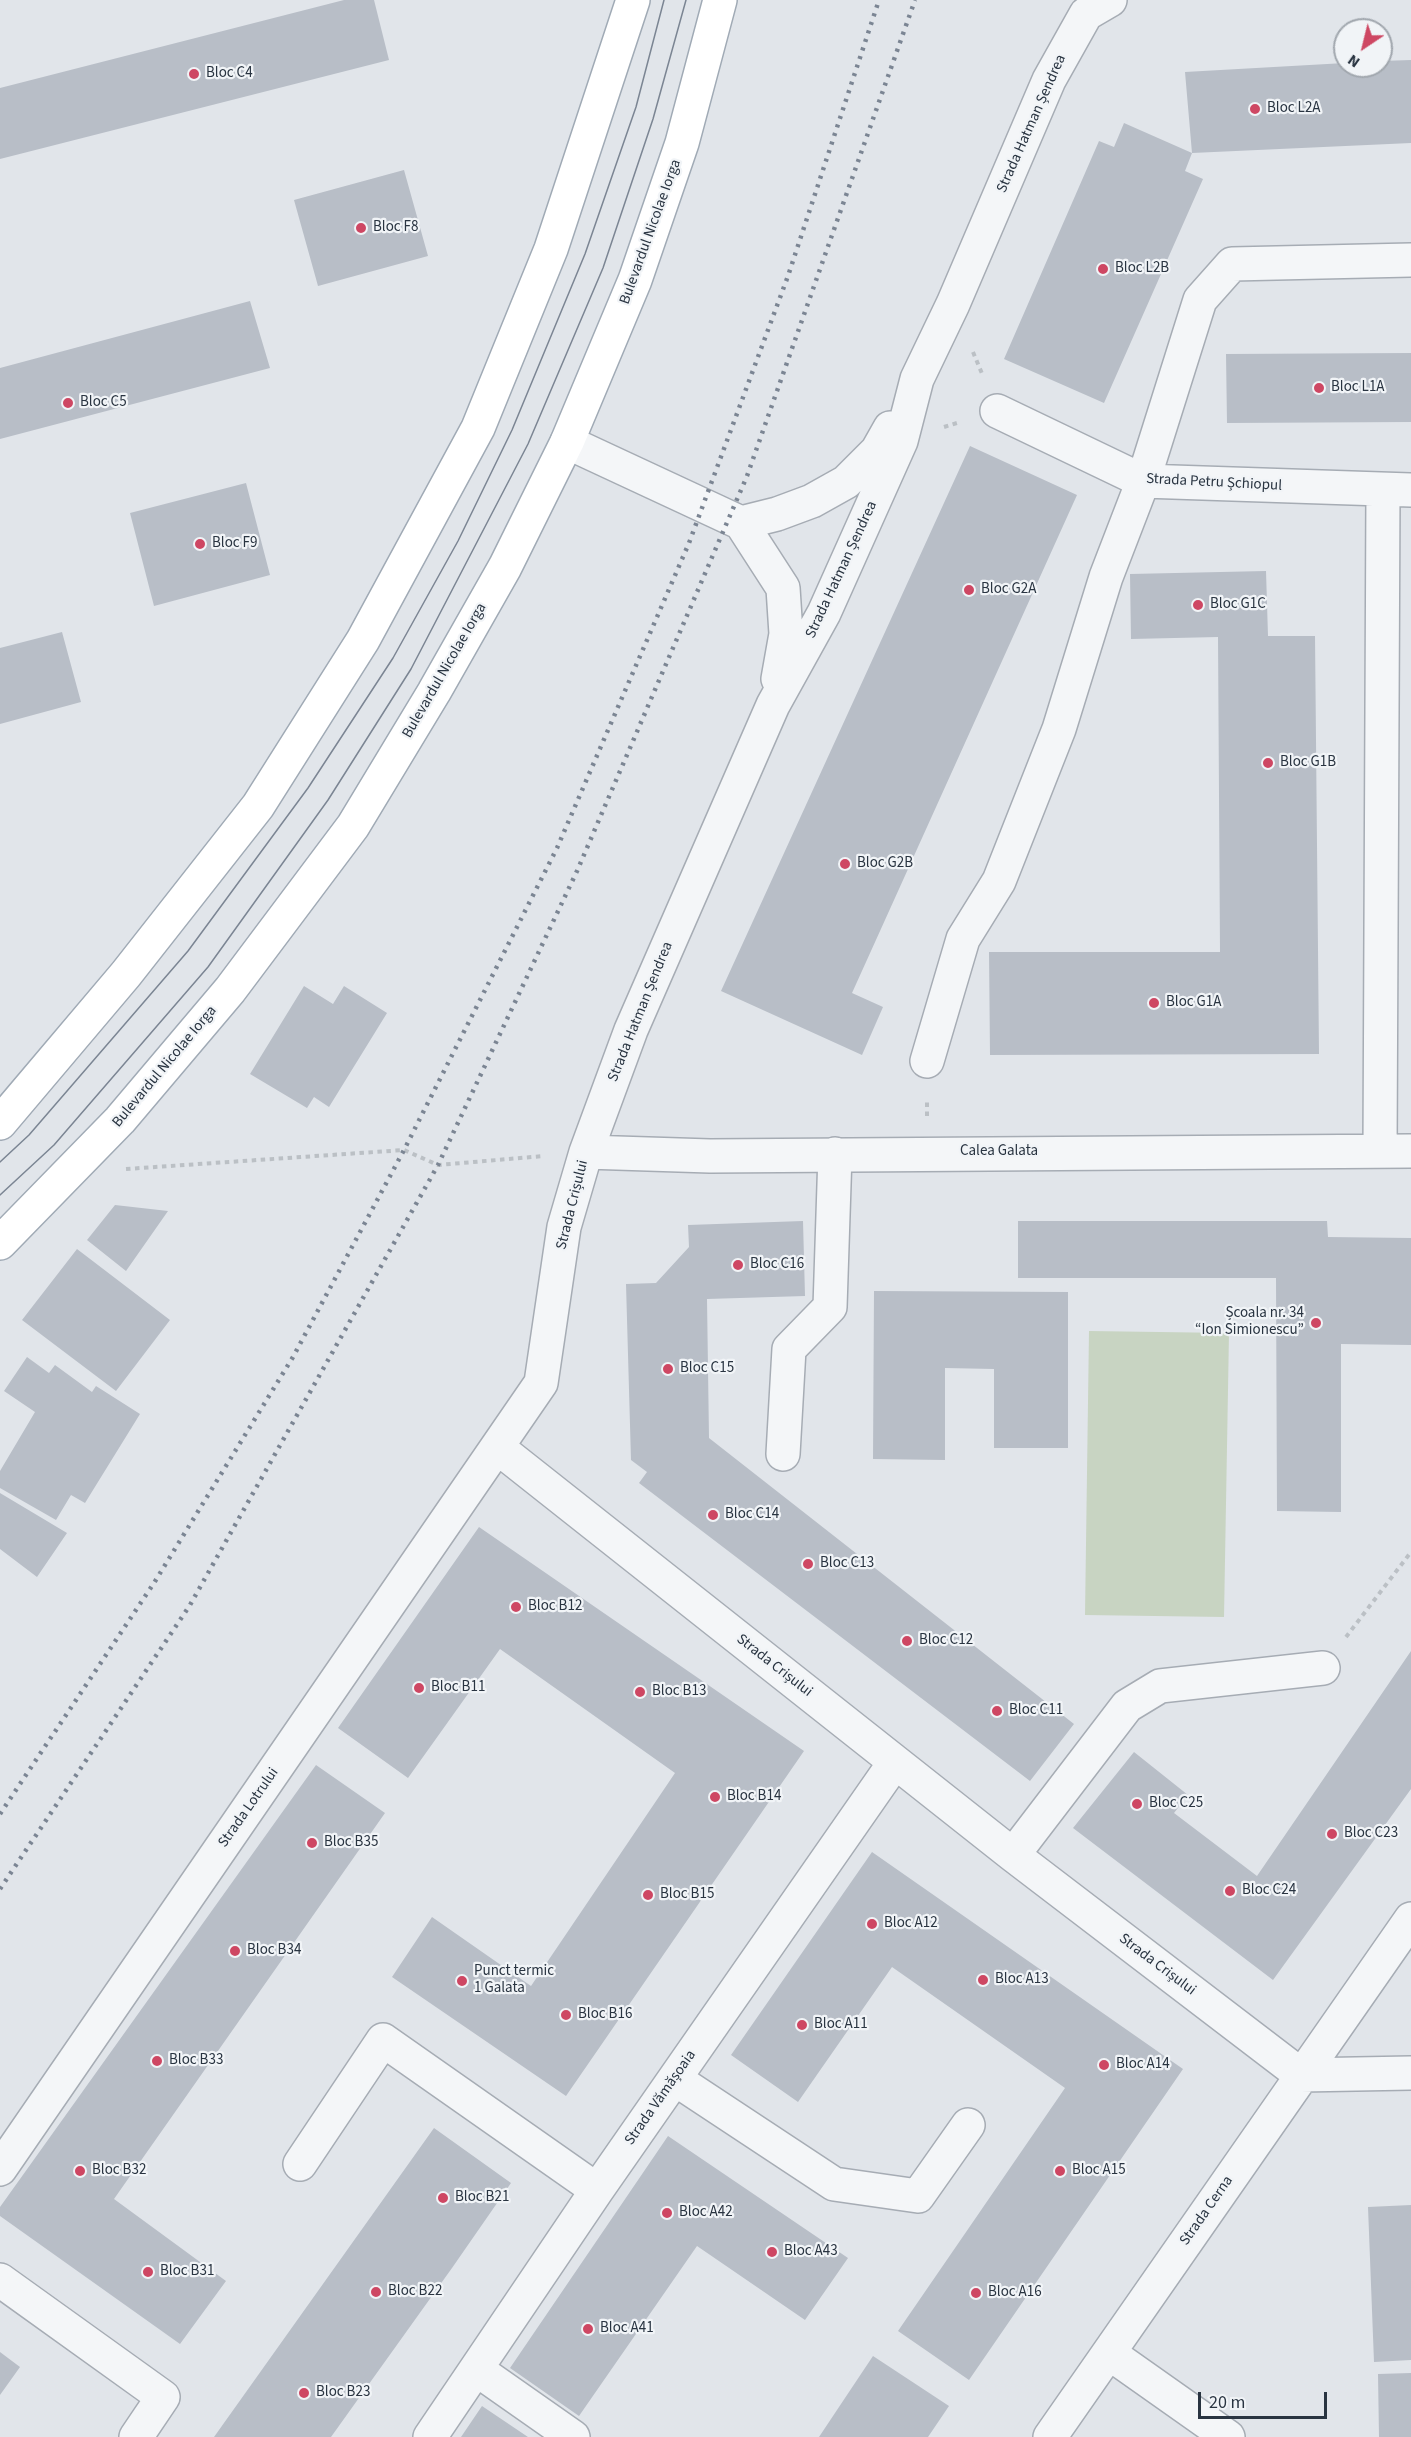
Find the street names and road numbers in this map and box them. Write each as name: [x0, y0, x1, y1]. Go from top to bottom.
street label: Strada Hatman Șendrea: [993, 52, 1071, 196]
street label: Bulevardul Nicolae Iorga: [616, 157, 686, 307]
street label: Strada Petru Șchiopul: [1146, 470, 1282, 496]
street label: Strada Hatman Șendrea: [802, 499, 882, 641]
street label: Bulevardul Nicolae Iorga: [399, 600, 491, 742]
street label: Strada Hatman Șendrea: [605, 939, 677, 1085]
street label: Bulevardul Nicolae Iorga: [109, 1003, 221, 1131]
street label: Calea Galata: [960, 1143, 1038, 1161]
street label: Strada Crișului: [553, 1158, 593, 1252]
street label: Strada Crișului: [732, 1631, 816, 1701]
street label: Strada Lotrului: [215, 1765, 283, 1851]
street label: Strada Crișului: [1115, 1930, 1199, 2000]
street label: Strada Vămășoaia: [622, 2047, 700, 2149]
street label: Strada Cerna: [1176, 2173, 1238, 2249]

